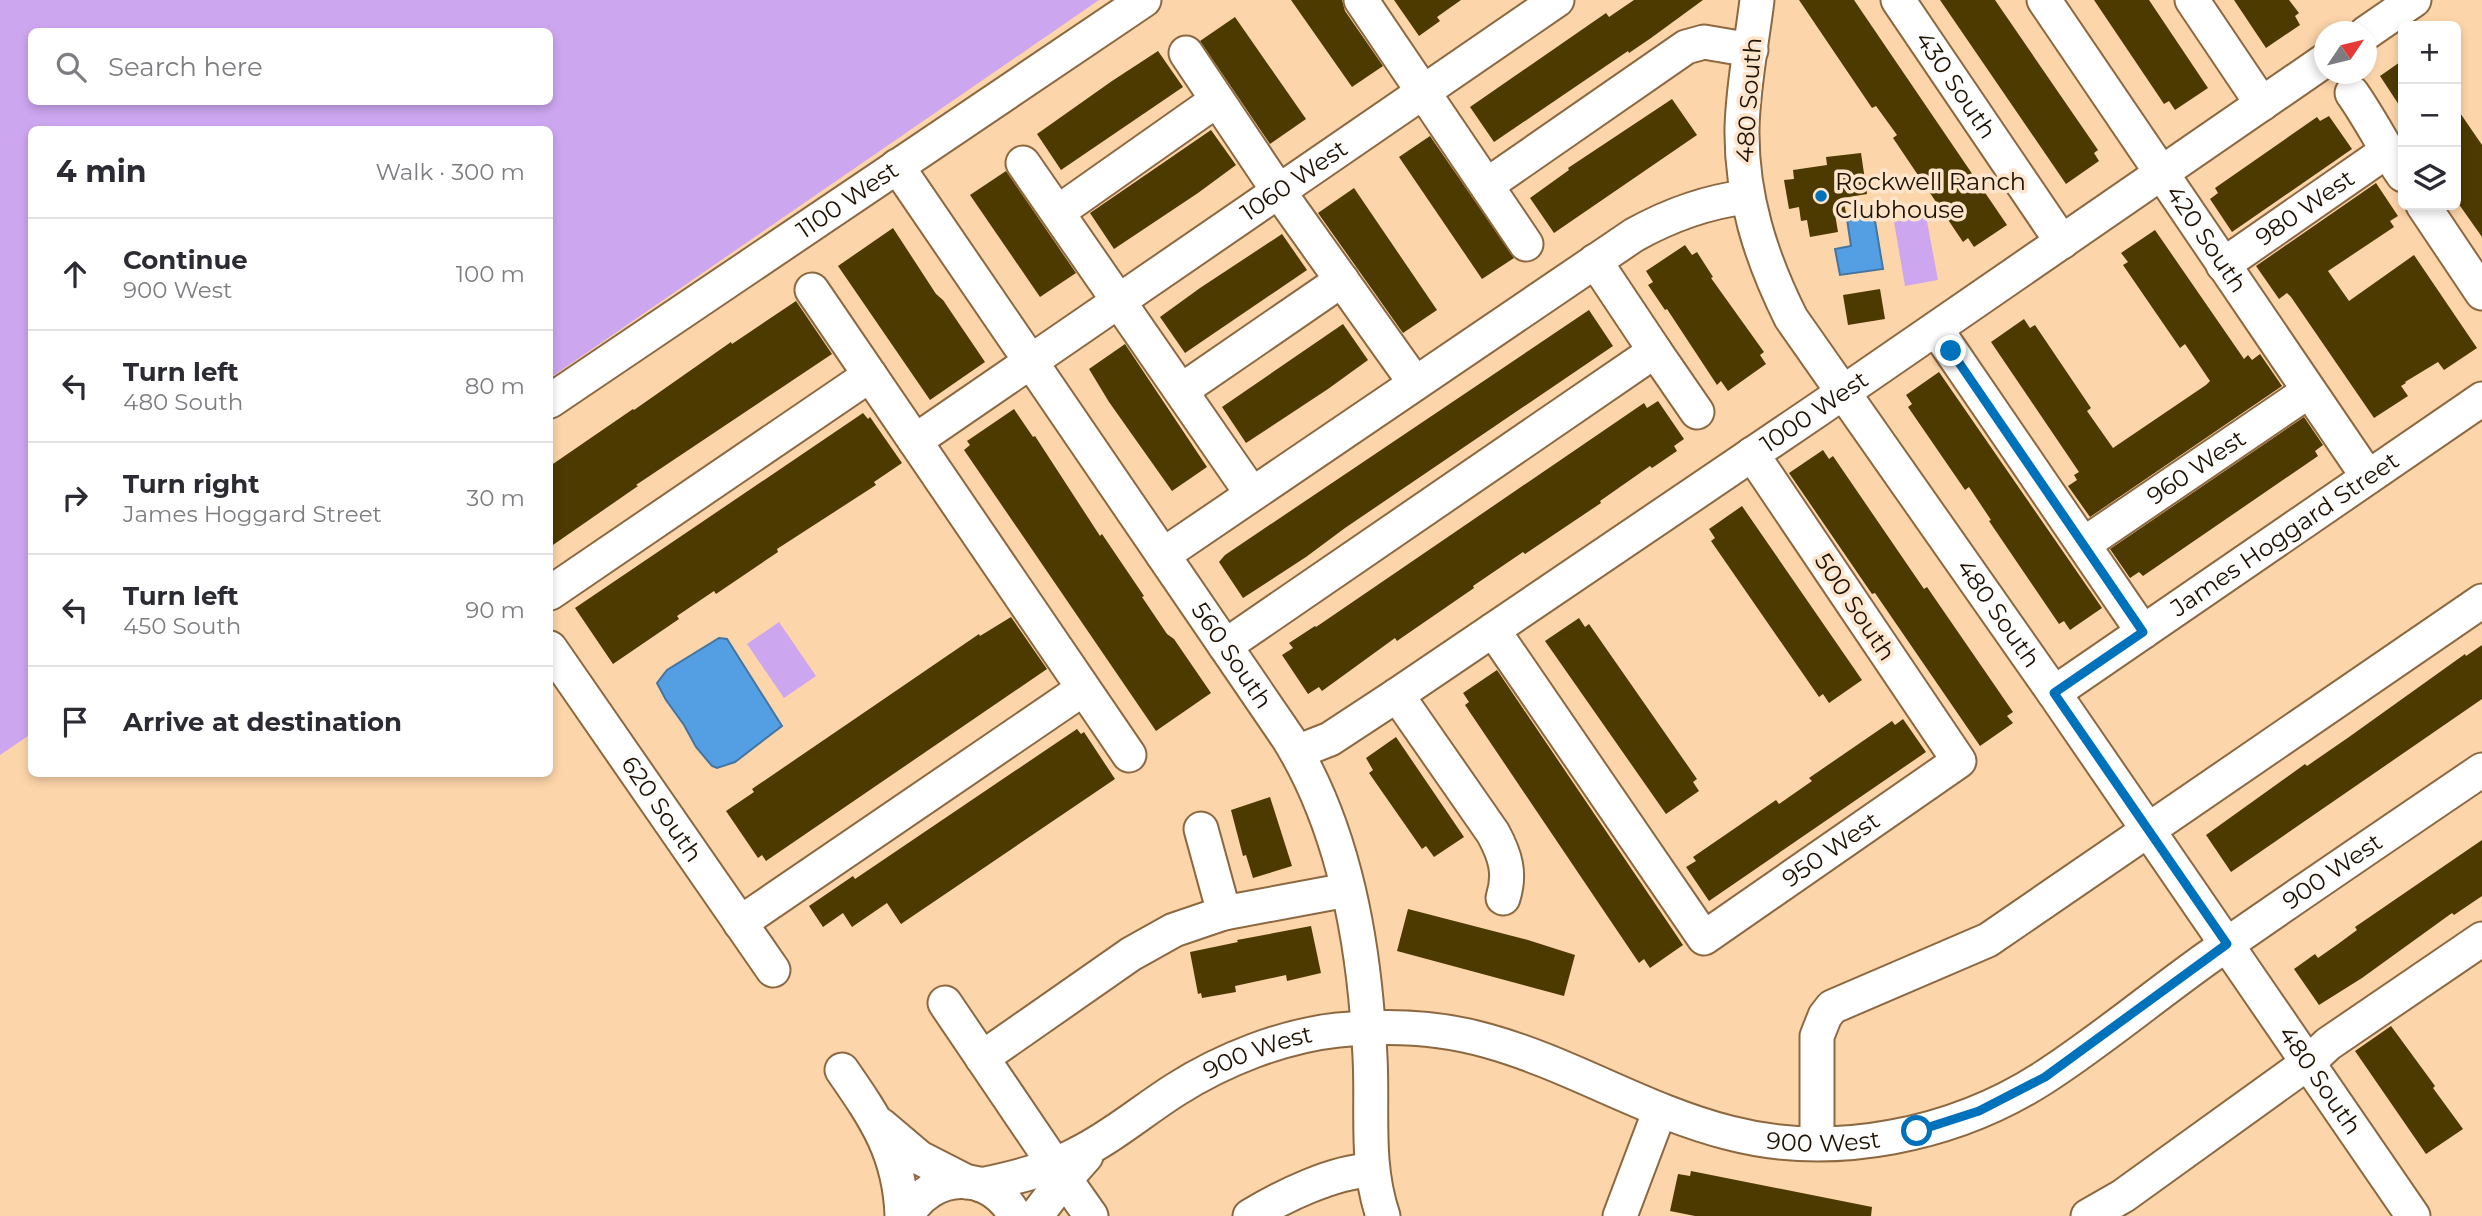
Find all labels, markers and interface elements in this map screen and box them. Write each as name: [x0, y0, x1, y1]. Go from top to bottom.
north arrow: [2314, 21, 2377, 84]
map controls: [2398, 21, 2461, 210]
button: +: [2398, 21, 2461, 84]
street label: 430 South: [1910, 26, 2003, 144]
search box: [28, 28, 553, 105]
street label: 480 South: [1730, 36, 1767, 164]
icon: search: [52, 48, 90, 86]
text: Search here: [108, 51, 263, 83]
button: −: [2398, 84, 2461, 147]
street label: 1060 West: [1235, 133, 1353, 227]
button: layers: [2398, 147, 2461, 210]
text: 4 min: [56, 153, 146, 190]
street label: 1100 West: [791, 155, 904, 244]
text: Walk · 300 m: [375, 158, 525, 186]
street label: 980 West: [2250, 163, 2360, 252]
place label: Rockwell Ranch Clubhouse: [1835, 167, 2026, 224]
street label: 420 South: [2160, 180, 2254, 298]
marker: Rockwell Ranch Clubhouse: [1813, 188, 1829, 204]
text: Continue: [123, 244, 248, 276]
icon: ahead: [56, 255, 94, 293]
text: 100 m: [456, 260, 525, 288]
text: 900 West: [123, 276, 232, 304]
route end: [1935, 335, 1966, 366]
text: Turn left: [123, 356, 239, 388]
street label: 1000 West: [1755, 364, 1874, 458]
icon: left: [56, 367, 94, 405]
text: 80 m: [465, 372, 525, 400]
text: 480 South: [123, 388, 243, 416]
street label: 960 West: [2141, 423, 2251, 511]
street label: James Hoggard Street: [2164, 445, 2404, 623]
text: Turn right: [123, 468, 259, 500]
icon: right: [56, 479, 94, 517]
text: 30 m: [466, 484, 525, 512]
text: James Hoggard Street: [123, 500, 382, 528]
street label: 500 South: [1809, 547, 1902, 666]
street label: 480 South: [1951, 553, 2047, 673]
text: Turn left: [123, 580, 239, 612]
icon: left: [56, 591, 94, 629]
text: 90 m: [465, 596, 525, 624]
street label: 560 South: [1186, 597, 1279, 714]
text: 450 South: [123, 612, 241, 640]
icon: arrive: [56, 703, 94, 741]
text: Arrive at destination: [123, 706, 402, 738]
street label: 620 South: [615, 750, 709, 867]
street label: 950 West: [1777, 805, 1885, 893]
street label: 900 West: [2277, 827, 2388, 915]
street label: 900 West: [1198, 1019, 1315, 1085]
street label: 480 South: [2273, 1020, 2368, 1140]
route start: [1901, 1115, 1932, 1146]
street label: 900 West: [1765, 1124, 1882, 1158]

